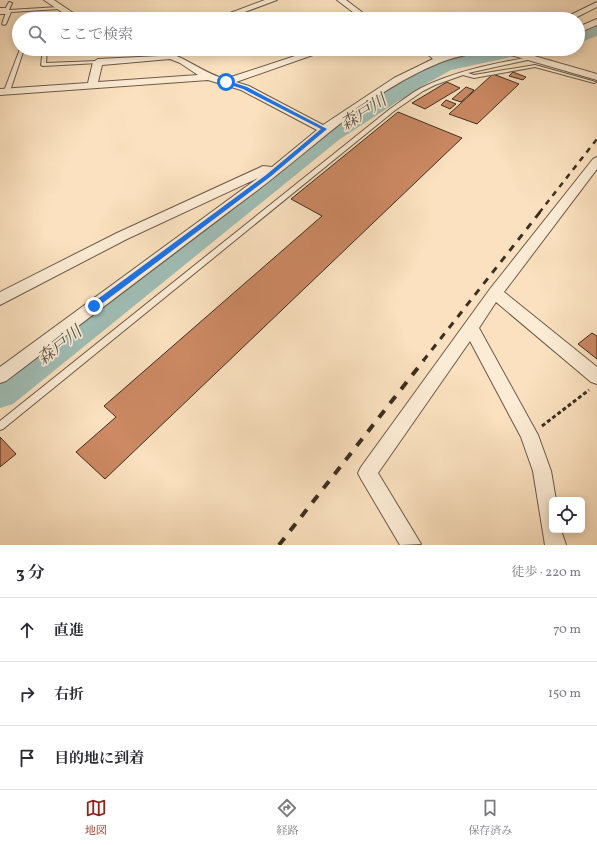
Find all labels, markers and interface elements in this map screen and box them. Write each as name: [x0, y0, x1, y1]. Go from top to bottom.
search box: [12, 12, 585, 56]
icon: search: [26, 23, 48, 45]
text: ここで検索: [58, 25, 133, 46]
route start: [217, 73, 235, 91]
water label: 森戸川: [336, 88, 393, 137]
route end: [85, 297, 103, 315]
water label: 森戸川: [33, 320, 89, 371]
map controls: [549, 497, 585, 533]
button: locate: [549, 497, 585, 533]
text: 3 分: [16, 562, 45, 585]
text: 徒歩 · 220 m: [512, 564, 581, 582]
icon: ahead: [16, 619, 38, 641]
text: 直進: [54, 621, 84, 642]
text: 70 m: [553, 621, 581, 639]
icon: right: [16, 683, 38, 705]
text: 右折: [54, 685, 84, 706]
text: 150 m: [548, 685, 581, 703]
icon: arrive: [16, 747, 38, 769]
text: 目的地に到着: [54, 749, 144, 770]
tab: 地図: [85, 797, 107, 839]
tab: 経路: [276, 797, 298, 839]
tab: 保存済み: [468, 797, 512, 839]

